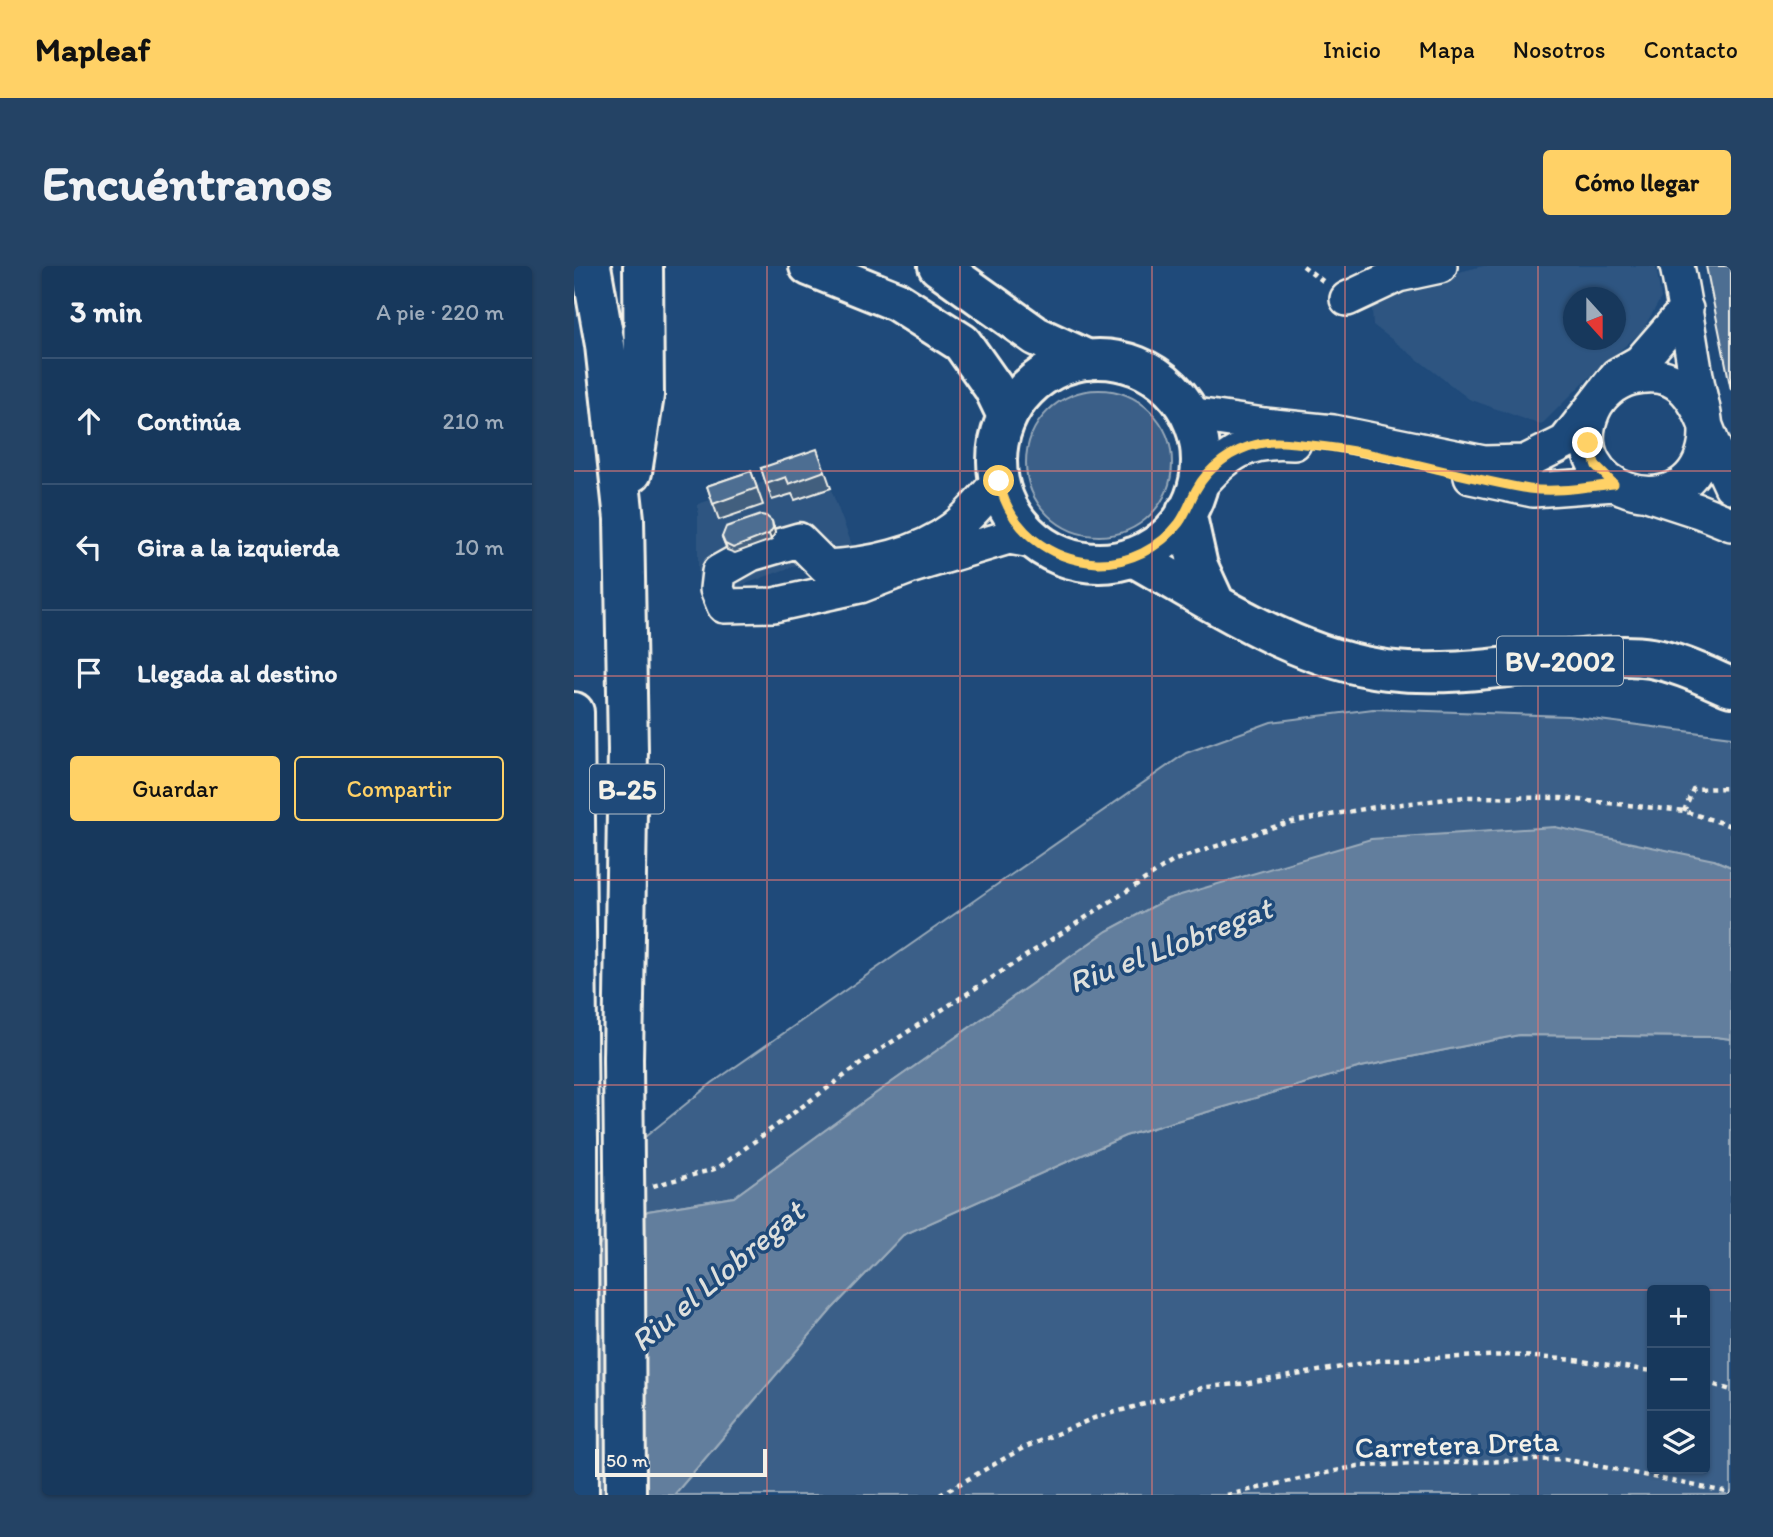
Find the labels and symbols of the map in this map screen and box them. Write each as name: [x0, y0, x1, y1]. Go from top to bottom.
north arrow: [1563, 287, 1626, 350]
route end: [1572, 427, 1603, 458]
route start: [983, 465, 1014, 496]
road number: BV-2002: [1497, 636, 1623, 686]
road number: B-25: [590, 764, 664, 814]
water label: Riu el Llobregat: [1063, 888, 1280, 1001]
water label: Riu el Llobregat: [622, 1190, 814, 1360]
street label: Carretera Dreta: [1354, 1422, 1560, 1466]
scale bar: [595, 1446, 766, 1478]

